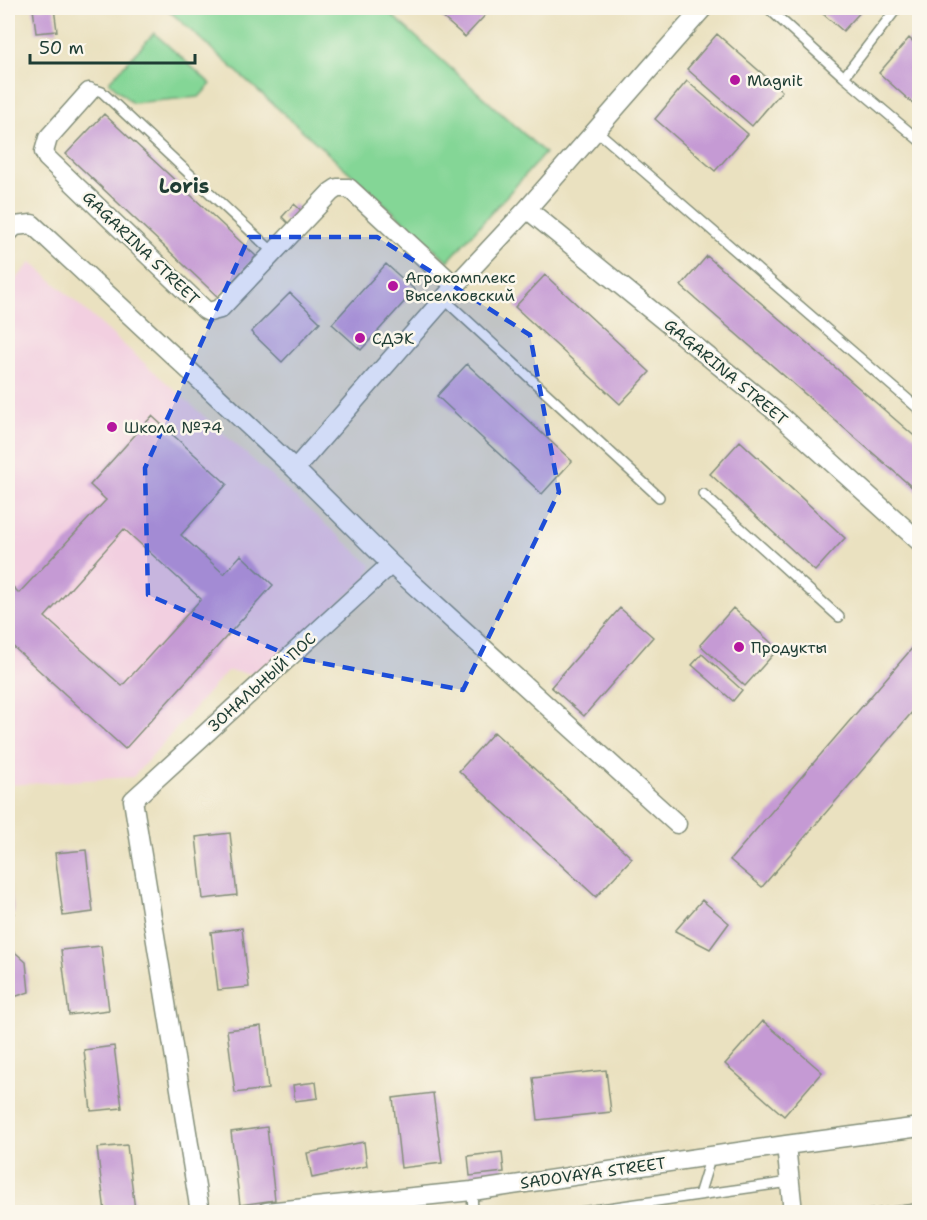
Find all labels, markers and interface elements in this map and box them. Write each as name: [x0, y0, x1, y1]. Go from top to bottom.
scale bar: [30, 27, 195, 65]
text: 50 m: [39, 36, 84, 60]
place label: Magnit: [747, 70, 803, 91]
marker: Magnit: [728, 73, 742, 87]
district label: Loris: [159, 173, 209, 199]
street label: GAGARINA STREET: [78, 187, 204, 309]
place label: Агрокомплекс Выселковский: [405, 267, 516, 306]
marker: Агрокомплекс Выселковский: [386, 279, 400, 293]
street label: GAGARINA STREET: [660, 314, 792, 430]
place label: СДЭК: [372, 328, 415, 349]
marker: СДЭК: [353, 331, 367, 345]
place label: Школа №74: [124, 417, 222, 438]
marker: Школа №74: [105, 420, 119, 434]
street label: ЗОНАЛЬНЫЙ ПОС: [204, 628, 321, 736]
place label: Продукты: [751, 637, 827, 658]
marker: Продукты: [732, 640, 746, 654]
street label: SADOVAYA STREET: [519, 1152, 667, 1194]

